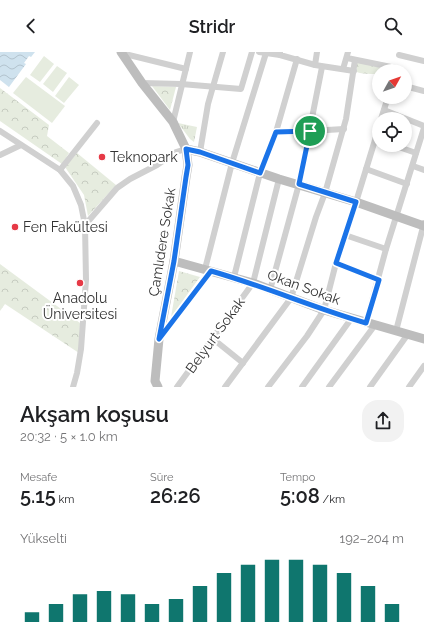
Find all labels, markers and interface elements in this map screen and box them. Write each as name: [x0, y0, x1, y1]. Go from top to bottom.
icon: back: [20, 15, 42, 37]
icon: search: [382, 15, 404, 37]
text: Stridr: [189, 16, 235, 37]
north arrow: [372, 64, 412, 104]
map controls: [372, 64, 412, 152]
button: locate: [372, 112, 412, 152]
pin: [293, 114, 327, 148]
icon: arrive: [299, 120, 321, 142]
place label: Teknopark: [110, 149, 178, 165]
marker: Teknopark: [97, 152, 107, 162]
street label: Çamlıdere Sokak: [146, 186, 179, 297]
place label: Fen Fakültesi: [23, 219, 108, 235]
marker: Fen Fakültesi: [10, 222, 20, 232]
street label: Okan Sokak: [265, 266, 343, 308]
marker: Anadolu Üniversitesi: [75, 278, 85, 288]
place label: Anadolu Üniversitesi: [43, 290, 117, 322]
street label: Belyurt Sokak: [182, 294, 248, 376]
button: share: [362, 400, 404, 442]
text: Akşam koşusu: [20, 401, 169, 427]
text: 20:32 · 5 × 1.0 km: [20, 429, 118, 444]
text: Mesafe: [20, 471, 57, 484]
text: Süre: [150, 471, 173, 484]
text: Tempo: [280, 471, 315, 484]
text: 5.15: [20, 484, 56, 508]
text: 26:26: [150, 484, 201, 508]
text: 5:08: [280, 484, 320, 508]
text: km: [56, 493, 74, 506]
text: /km: [320, 493, 345, 506]
text: Yükselti: [20, 531, 67, 546]
text: 192–204 m: [340, 531, 404, 546]

